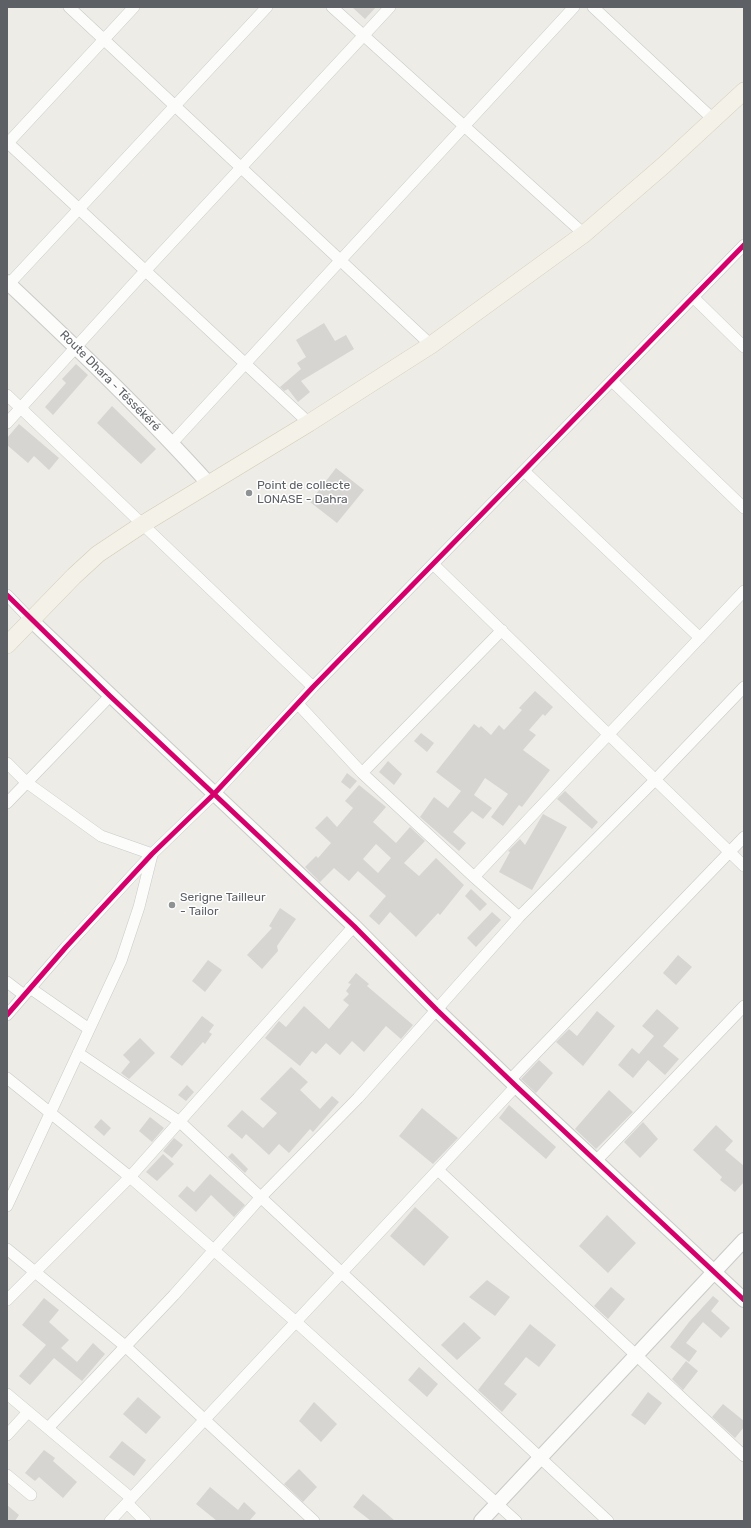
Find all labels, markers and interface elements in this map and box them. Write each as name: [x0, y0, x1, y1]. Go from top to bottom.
street label: Route Dhara - Téssékéré: [57, 328, 163, 434]
place label: Point de collecte LONASE - Dahra: [257, 479, 350, 507]
marker: Point de collecte LONASE - Dahra: [244, 488, 254, 498]
place label: Serigne Tailleur - Tailor: [180, 891, 265, 919]
marker: Serigne Tailleur - Tailor: [167, 900, 177, 910]

